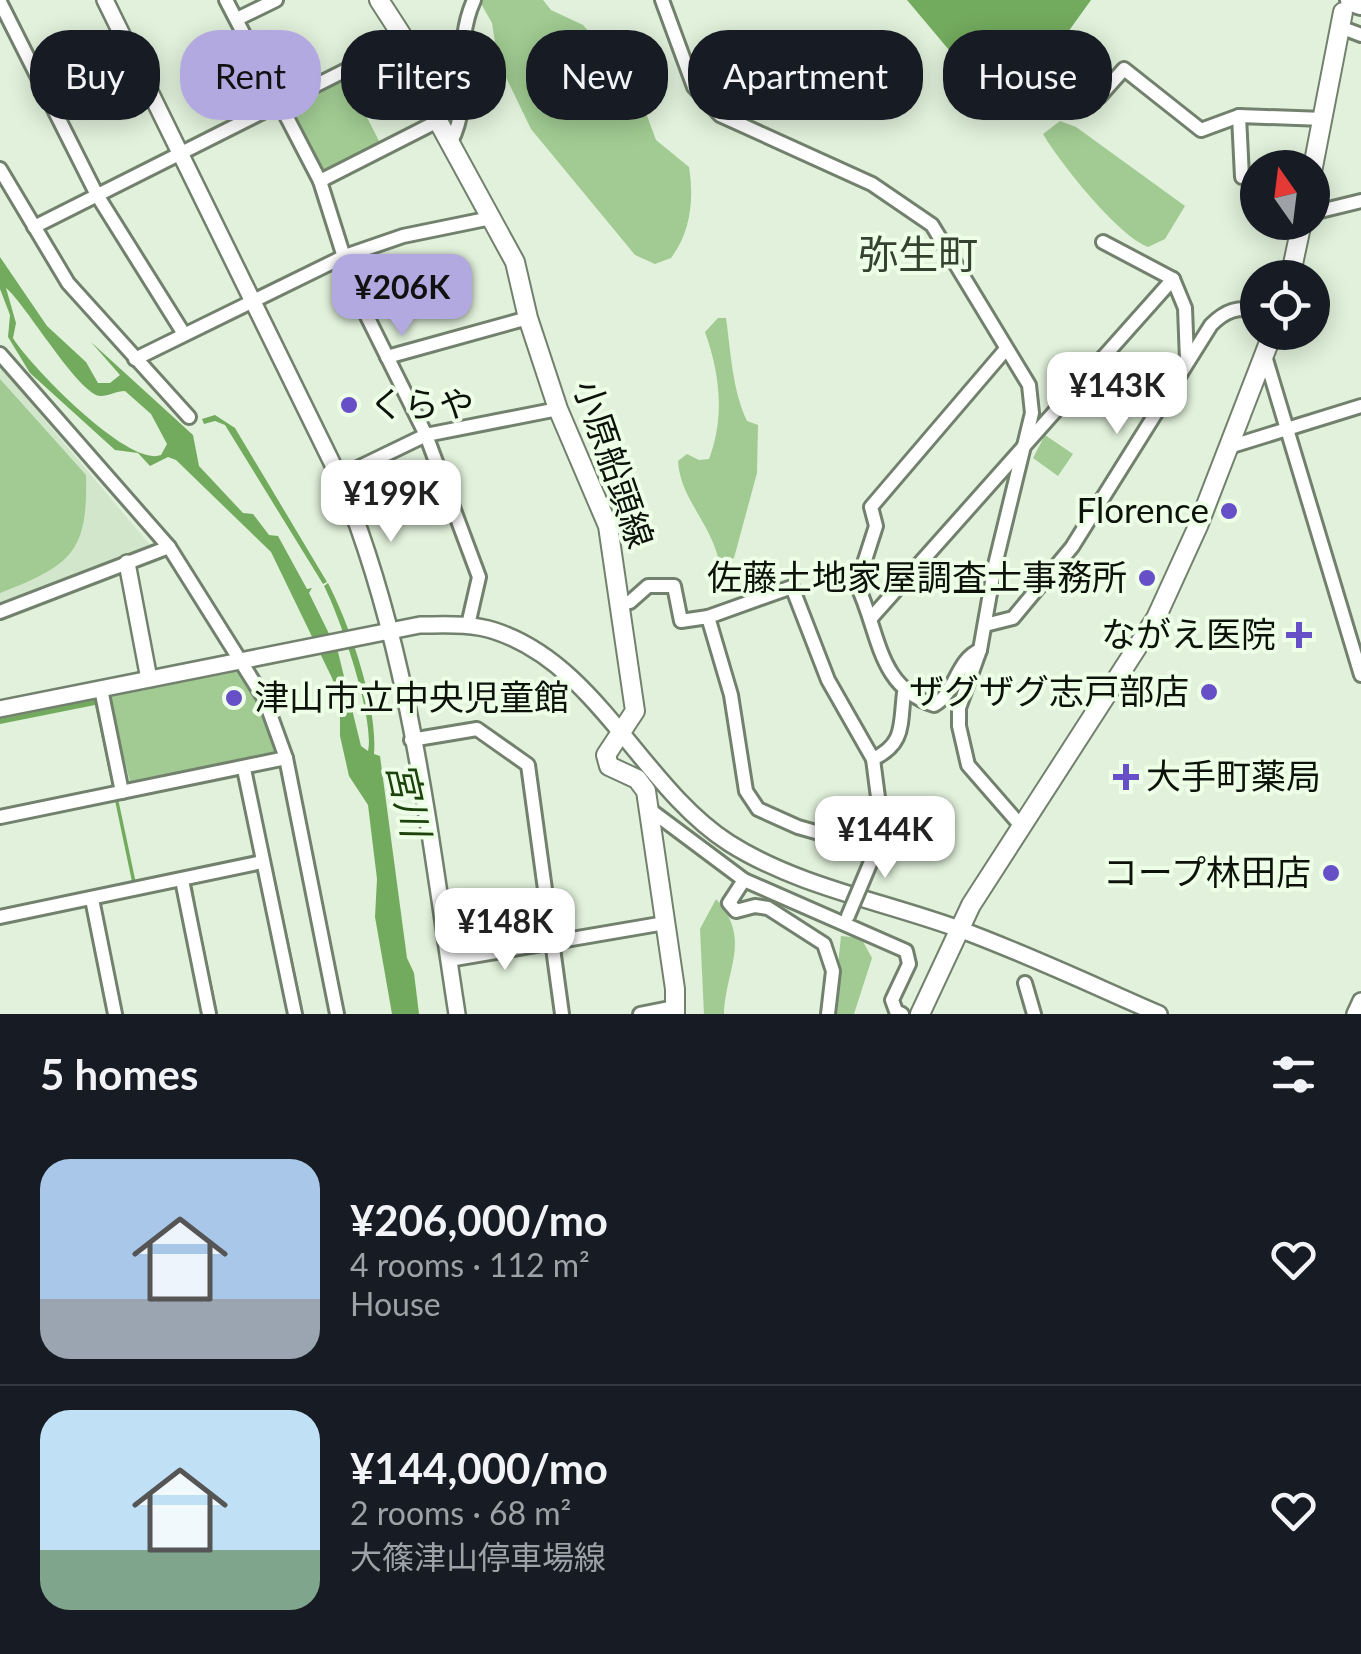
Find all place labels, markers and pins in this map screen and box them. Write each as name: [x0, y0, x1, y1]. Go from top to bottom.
pin: ¥206K: [332, 254, 472, 339]
pin: ¥143K: [1047, 352, 1187, 437]
place label: くらや: [369, 382, 474, 424]
marker: くらや: [338, 394, 360, 416]
pin: ¥199K: [321, 460, 461, 545]
place label: Florence: [1077, 488, 1209, 530]
marker: Florence: [1218, 500, 1240, 522]
place label: 佐藤土地家屋調査士事務所: [707, 555, 1127, 597]
marker: 佐藤土地家屋調査士事務所: [1136, 567, 1158, 589]
place label: ながえ医院: [1101, 612, 1276, 654]
marker: ながえ医院: [1286, 622, 1312, 648]
place label: ザグザグ志戸部店: [909, 669, 1189, 711]
place label: 津山市立中央児童館: [254, 675, 569, 717]
marker: ザグザグ志戸部店: [1198, 681, 1220, 703]
marker: 津山市立中央児童館: [223, 687, 245, 709]
place label: 大手町薬局: [1146, 754, 1321, 796]
marker: 大手町薬局: [1115, 766, 1137, 788]
pin: ¥144K: [815, 796, 955, 881]
place label: コープ林田店: [1103, 850, 1311, 892]
marker: コープ林田店: [1320, 862, 1342, 884]
pin: ¥148K: [435, 888, 575, 973]

